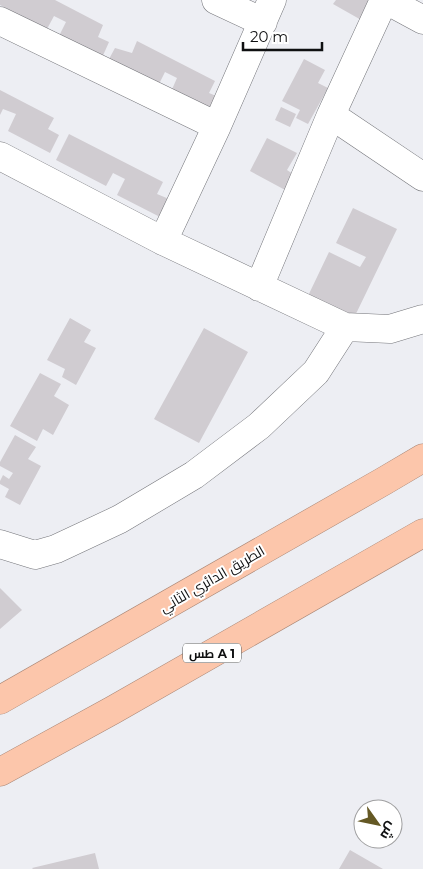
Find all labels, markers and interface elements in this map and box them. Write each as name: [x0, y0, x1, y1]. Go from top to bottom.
scale bar: [243, 20, 322, 52]
text: 20 m: [250, 27, 288, 46]
street label: الطريق الدائري الثاني: [156, 542, 269, 619]
road number: طس A 1: [183, 644, 241, 662]
north arrow: [353, 799, 403, 849]
text: ش: [376, 819, 401, 844]

